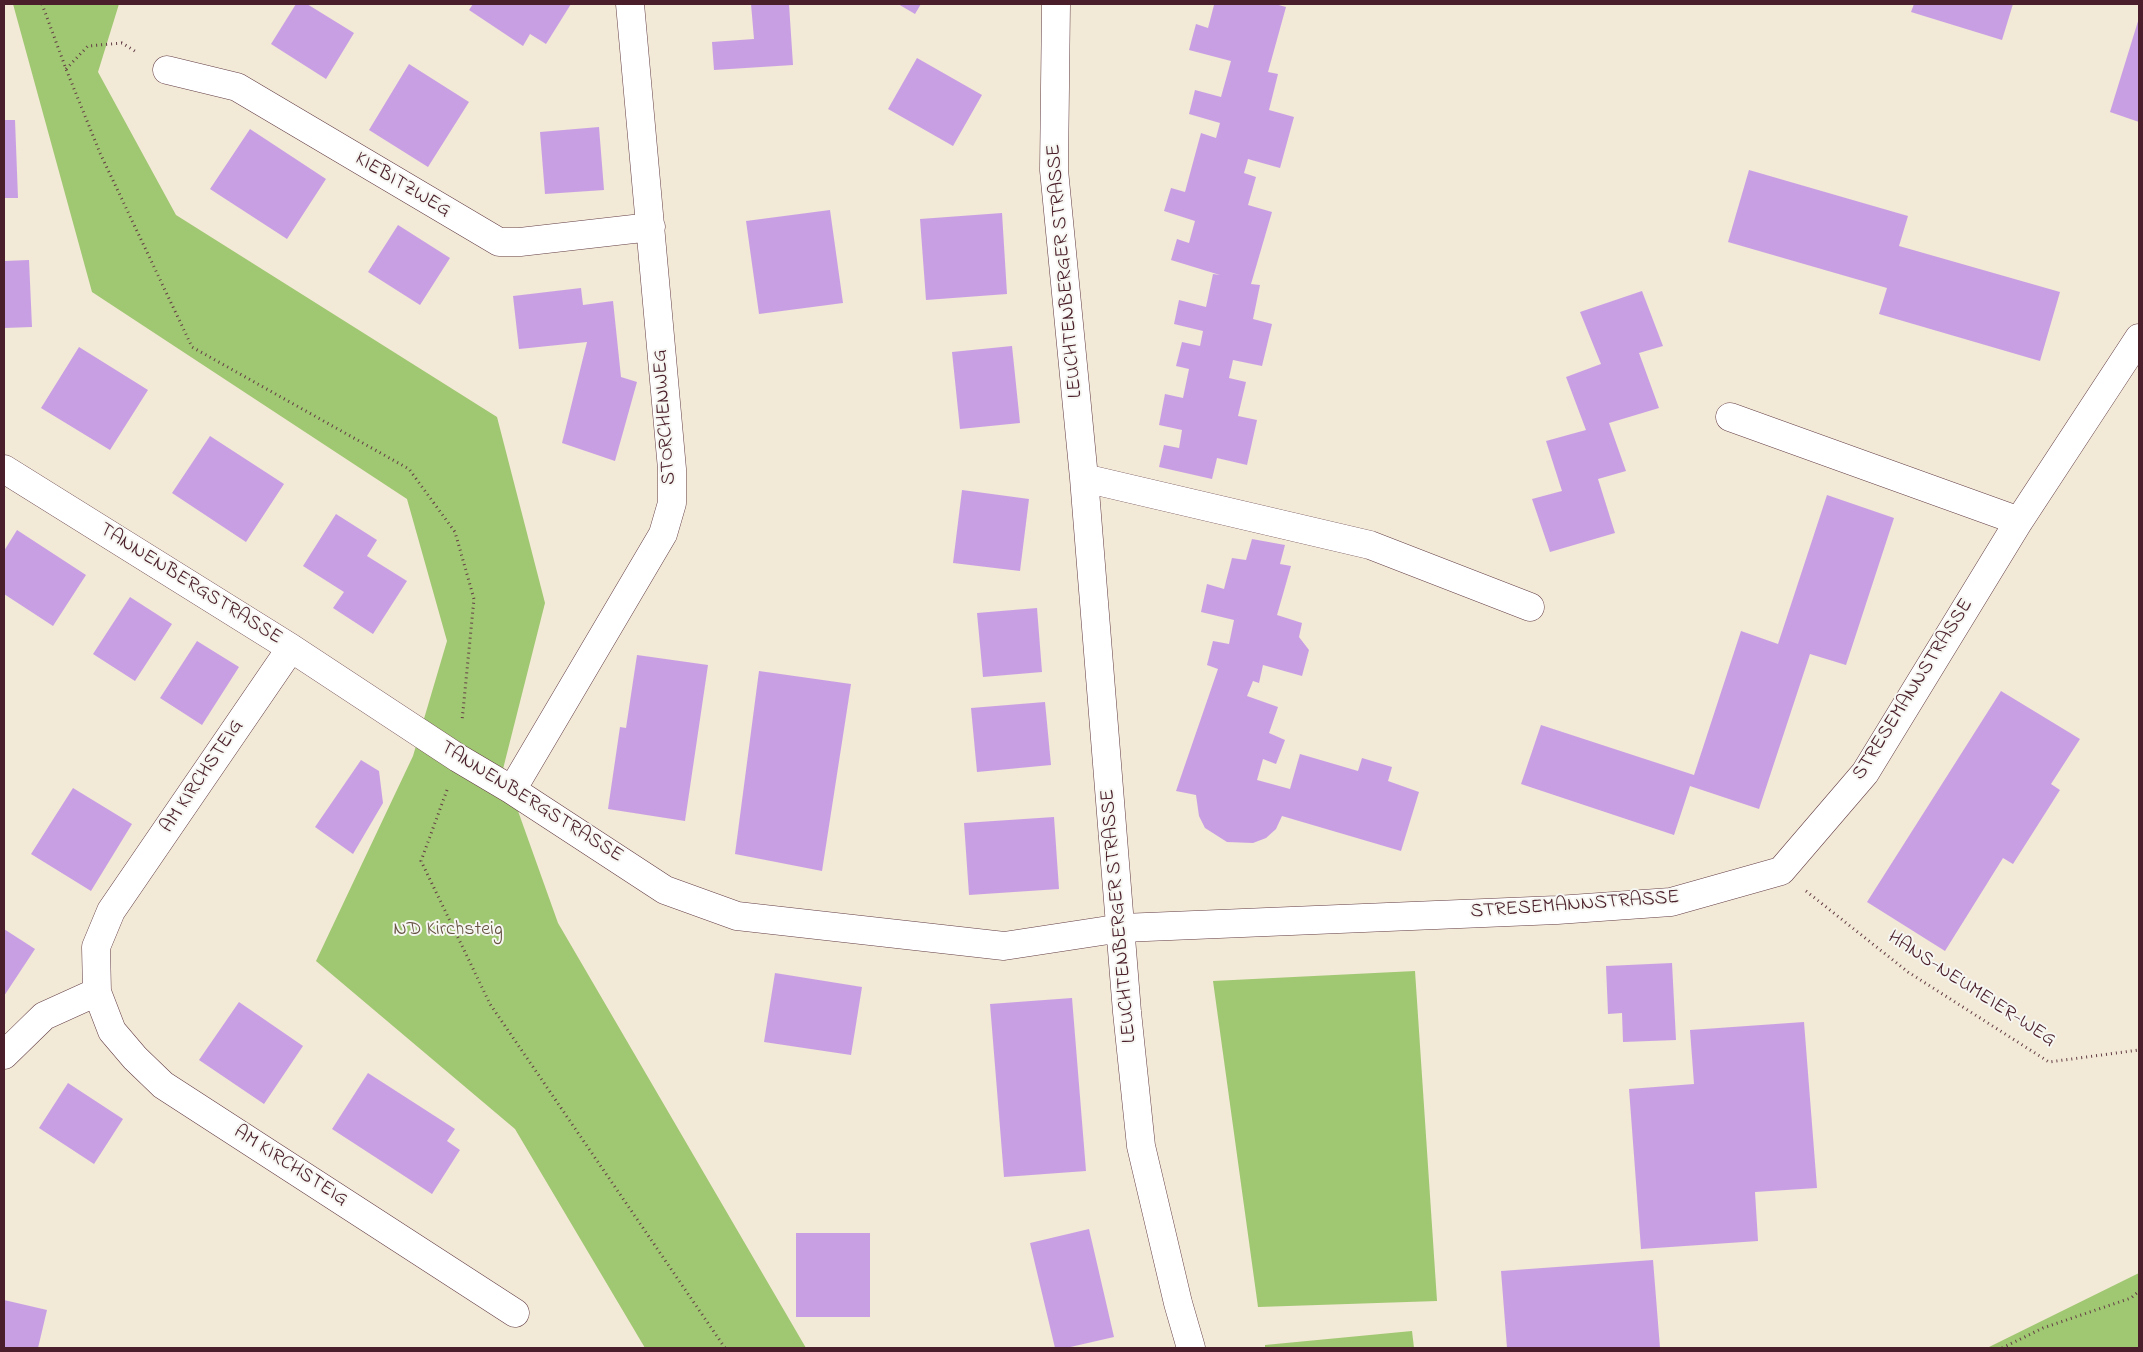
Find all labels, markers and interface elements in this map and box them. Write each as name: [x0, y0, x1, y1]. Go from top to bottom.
street label: LEUCHTENBERGER STRASSE: [1043, 143, 1089, 399]
street label: KIEBITZWEG: [350, 148, 454, 224]
street label: STORCHENWEG: [649, 348, 683, 486]
street label: TANNENBERGSTRASSE: [94, 519, 286, 651]
street label: STRESEMANNSTRASSE: [1848, 595, 1980, 785]
street label: AM KIRCHSTEIG: [156, 716, 250, 838]
street label: TANNENBERGSTRASSE: [435, 737, 627, 869]
street label: LEUCHTENBERGER STRASSE: [1097, 788, 1143, 1044]
street label: STRESEMANNSTRASSE: [1470, 887, 1680, 925]
park label: ND Kirchsteig: [393, 919, 503, 943]
street label: HANS-NEUMEIER-WEG: [1882, 927, 2060, 1053]
street label: AM KIRCHSTEIG: [228, 1121, 352, 1213]

